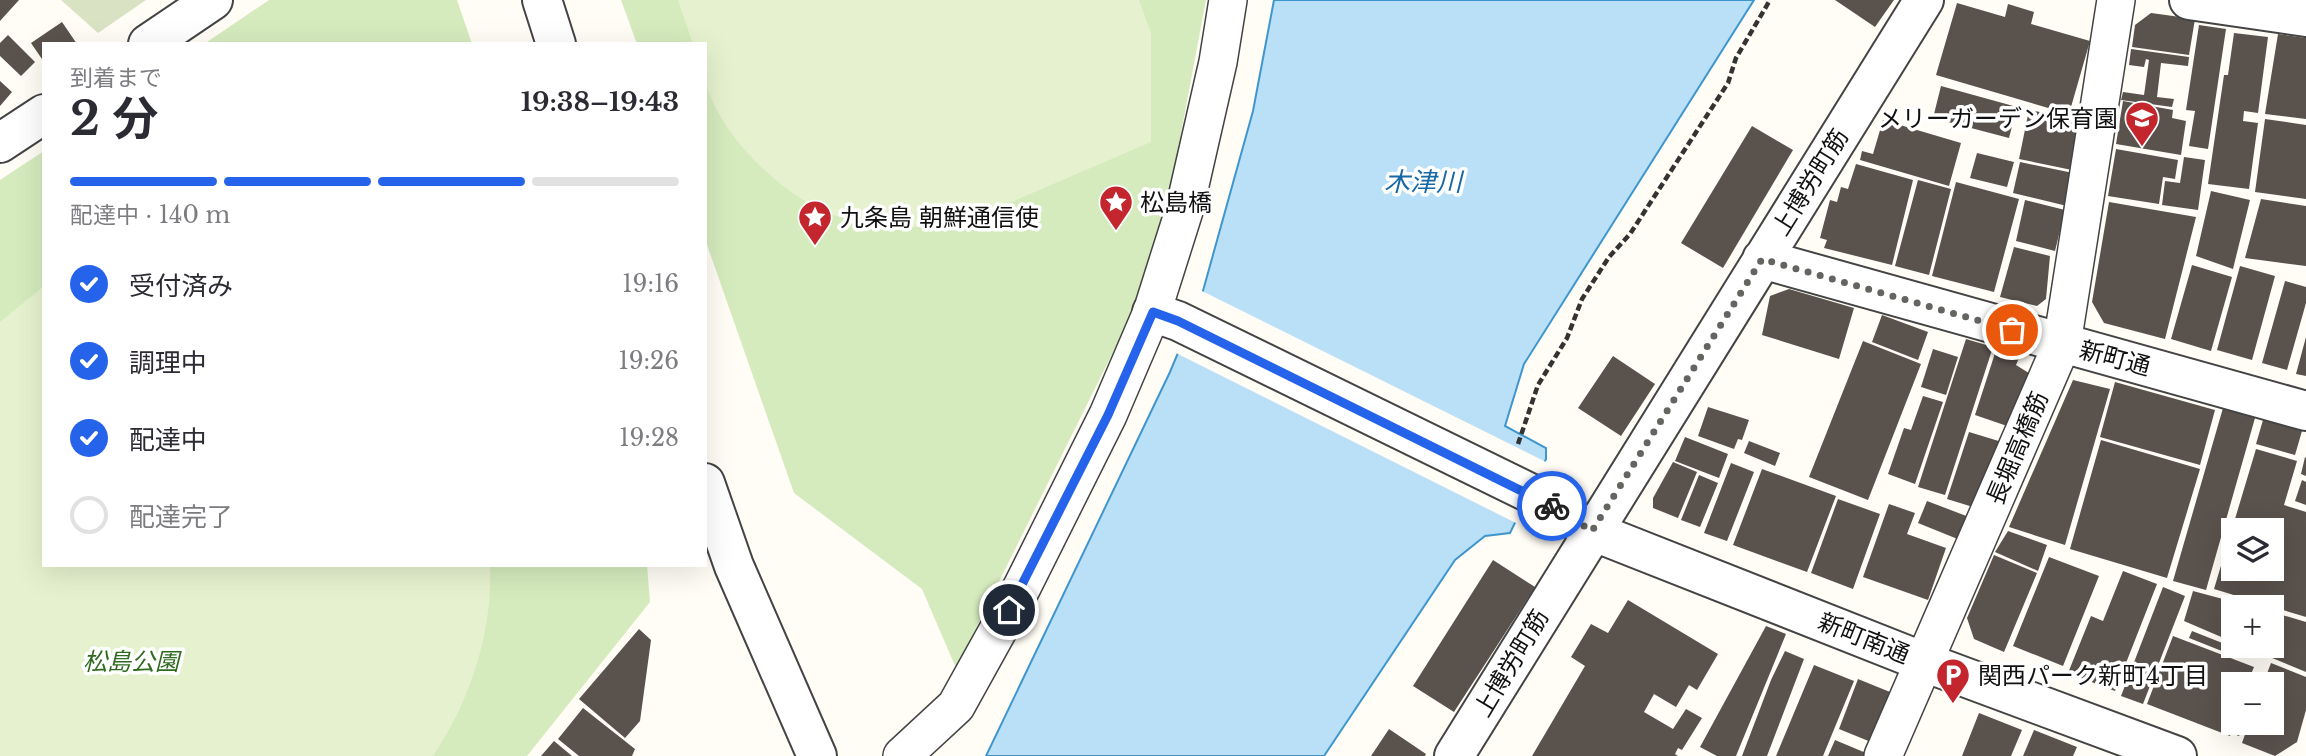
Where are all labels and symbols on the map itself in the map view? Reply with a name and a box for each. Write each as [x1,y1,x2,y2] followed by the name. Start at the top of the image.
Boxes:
[2123,99,2161,148] school or university icon: メリーガーデン保育園
[1878,104,2118,133] place label: メリーガーデン保育園
[1766,123,1854,241] street label: 上博労町筋
[1384,166,1465,198] water label: 木津川
[1097,183,1135,232] place icon: 松島橋
[1140,188,1212,217] place label: 松島橋
[796,198,834,247] place icon: 九条島 朝鮮通信使
[840,203,1039,232] place label: 九条島 朝鮮通信使
[1982,300,2042,360] pin
[2076,335,2154,381] street label: 新町通
[1980,387,2054,509] street label: 長堀高橋筋
[1517,471,1587,541] courier
[979,580,1039,640] pin
[1468,604,1554,722] street label: 上博労町筋
[1814,607,1914,669] street label: 新町南通
[83,647,182,676] park label: 松島公園
[1934,656,1972,705] parking icon: 関西パーク新町4丁目
[1978,661,2208,690] place label: 関西パーク新町4丁目

